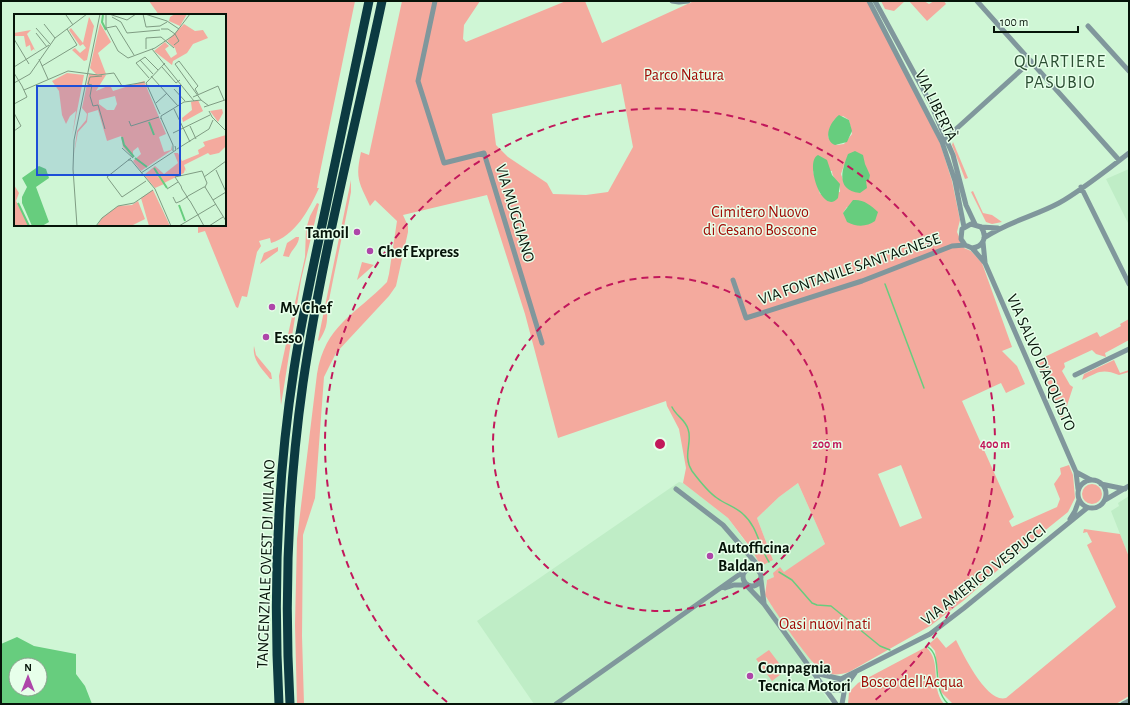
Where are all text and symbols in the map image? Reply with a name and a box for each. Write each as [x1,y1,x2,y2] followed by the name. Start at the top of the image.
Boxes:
[994,8,1078,34] scale bar
[14,14,226,226] inset map
[1000,16,1028,28] text: 100 m
[1014,53,1106,92] district label: QUARTIERE PASUBIO
[912,66,962,144] street label: VIA LIBERTÀ
[644,67,724,83] park label: Parco Natura
[493,162,538,264] street label: VIA MUGGIANO
[703,204,817,238] park label: Cimitero Nuovo di Cesano Boscone
[305,225,349,241] place label: Tamoil
[352,227,362,237] marker: Tamoil
[756,230,942,308] street label: VIA FONTANILE SANT'AGNESE
[378,244,459,260] place label: Chef Express
[365,246,375,256] marker: Chef Express
[1003,292,1078,434] street label: VIA SALVO D'ACQUISTO
[280,300,333,317] place label: My Chef
[267,302,277,312] marker: My Chef
[274,330,302,346] place label: Esso
[261,332,271,342] marker: Esso
[653,437,667,451] centre of rings
[812,438,842,450] text: 200 m
[980,438,1010,450] text: 400 m
[254,459,278,669] street label: TANGENZIALE OVEST DI MILANO
[918,521,1049,628] street label: VIA AMERIGO VESPUCCI
[718,540,790,574] place label: Autofficina Baldan
[705,551,715,561] marker: Autofficina Baldan
[779,616,871,632] park label: Oasi nuovi nati
[8,657,48,697] north arrow
[758,660,851,694] place label: Compagnia Tecnica Motori
[24,662,32,673] text: N
[745,671,755,681] marker: Compagnia Tecnica Motori
[861,674,963,690] park label: Bosco dell'Acqua

